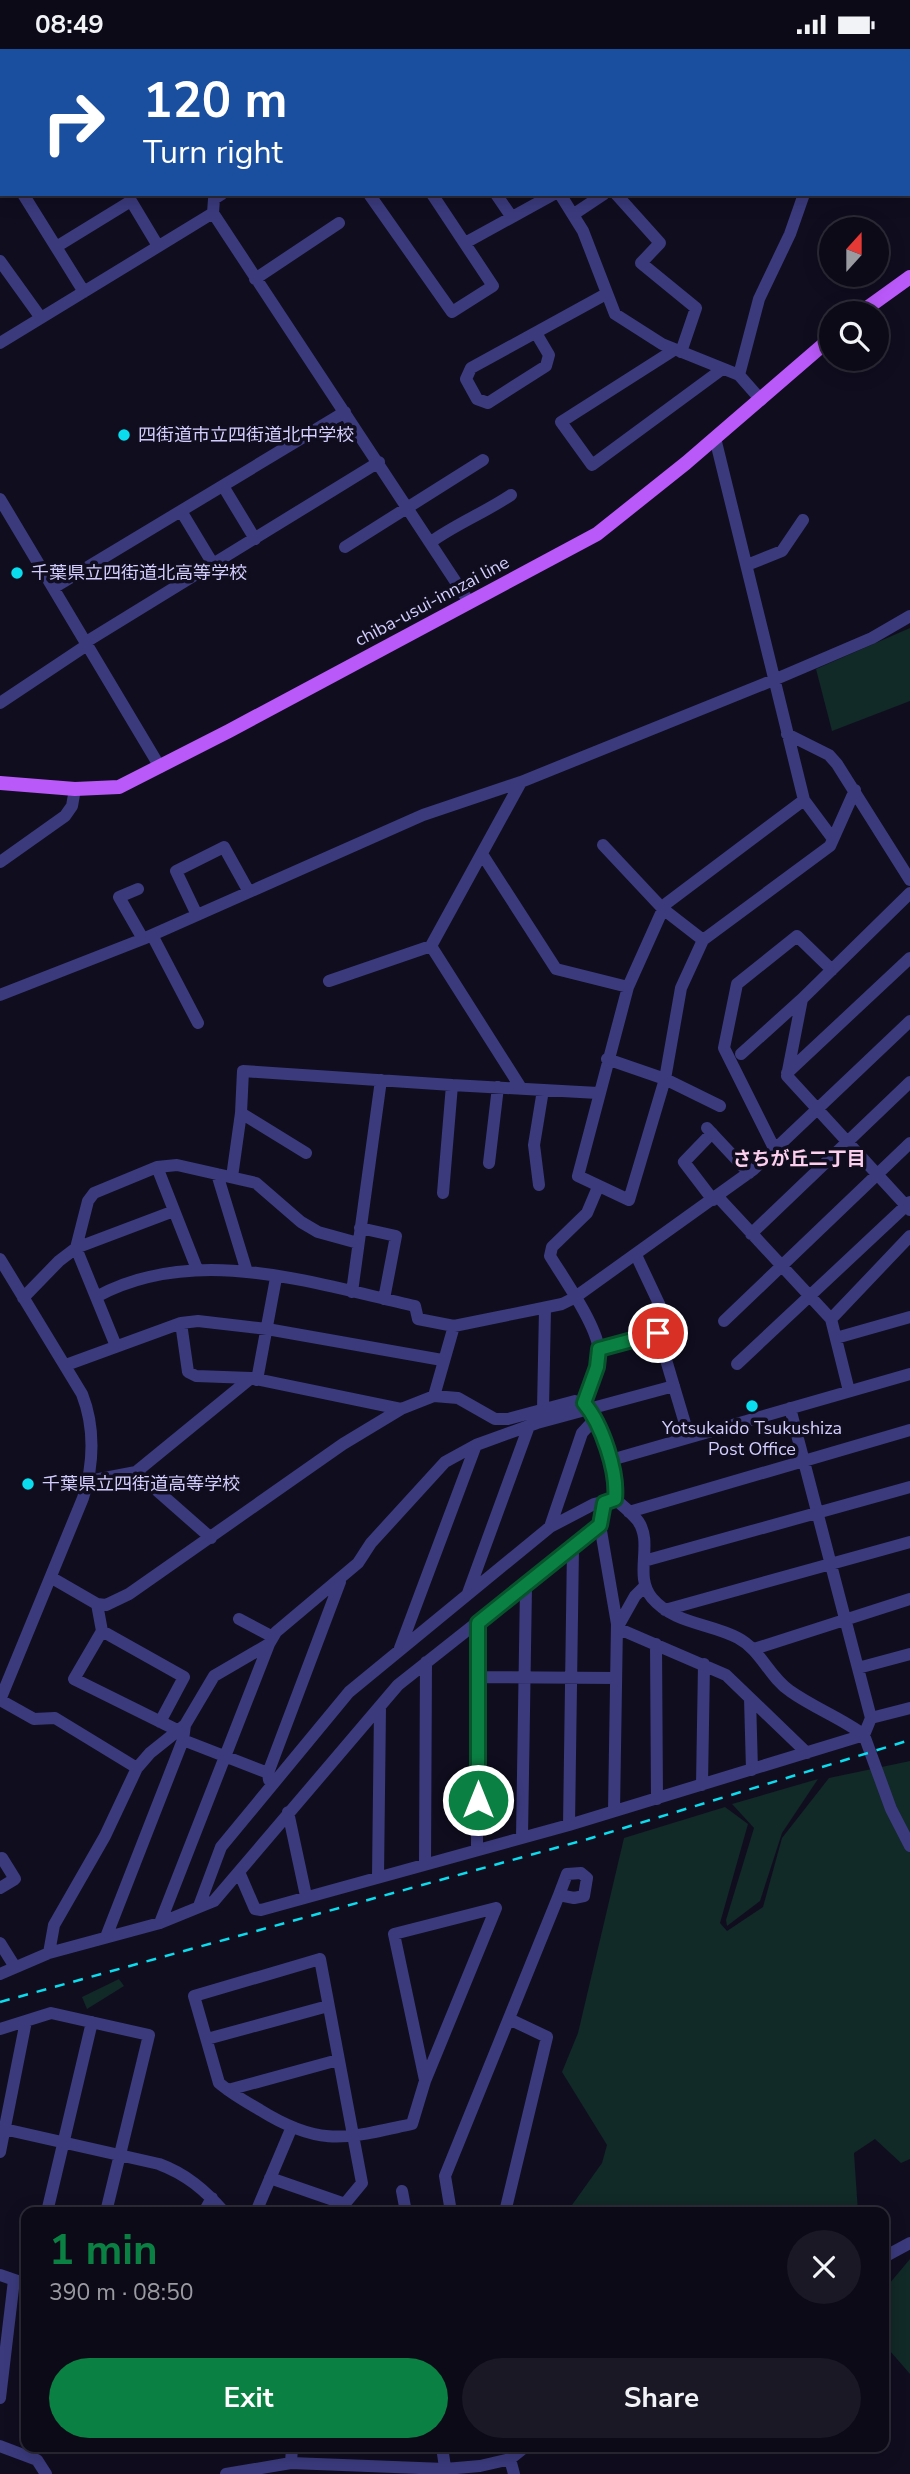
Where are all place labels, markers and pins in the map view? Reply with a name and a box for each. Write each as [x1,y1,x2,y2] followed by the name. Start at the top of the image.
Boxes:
[138,423,354,447] place label: 四街道市立四街道北中学校
[116,427,132,443] marker: 四街道市立四街道北中学校
[31,561,247,585] place label: 千葉県立四街道北高等学校
[9,565,25,581] marker: 千葉県立四街道北高等学校
[628,1303,688,1363] pin
[744,1398,760,1414] marker: Yotsukaido Tsukushiza Post Office
[661,1416,842,1461] place label: Yotsukaido Tsukushiza Post Office
[42,1472,240,1496] place label: 千葉県立四街道高等学校
[20,1476,36,1492] marker: 千葉県立四街道高等学校

